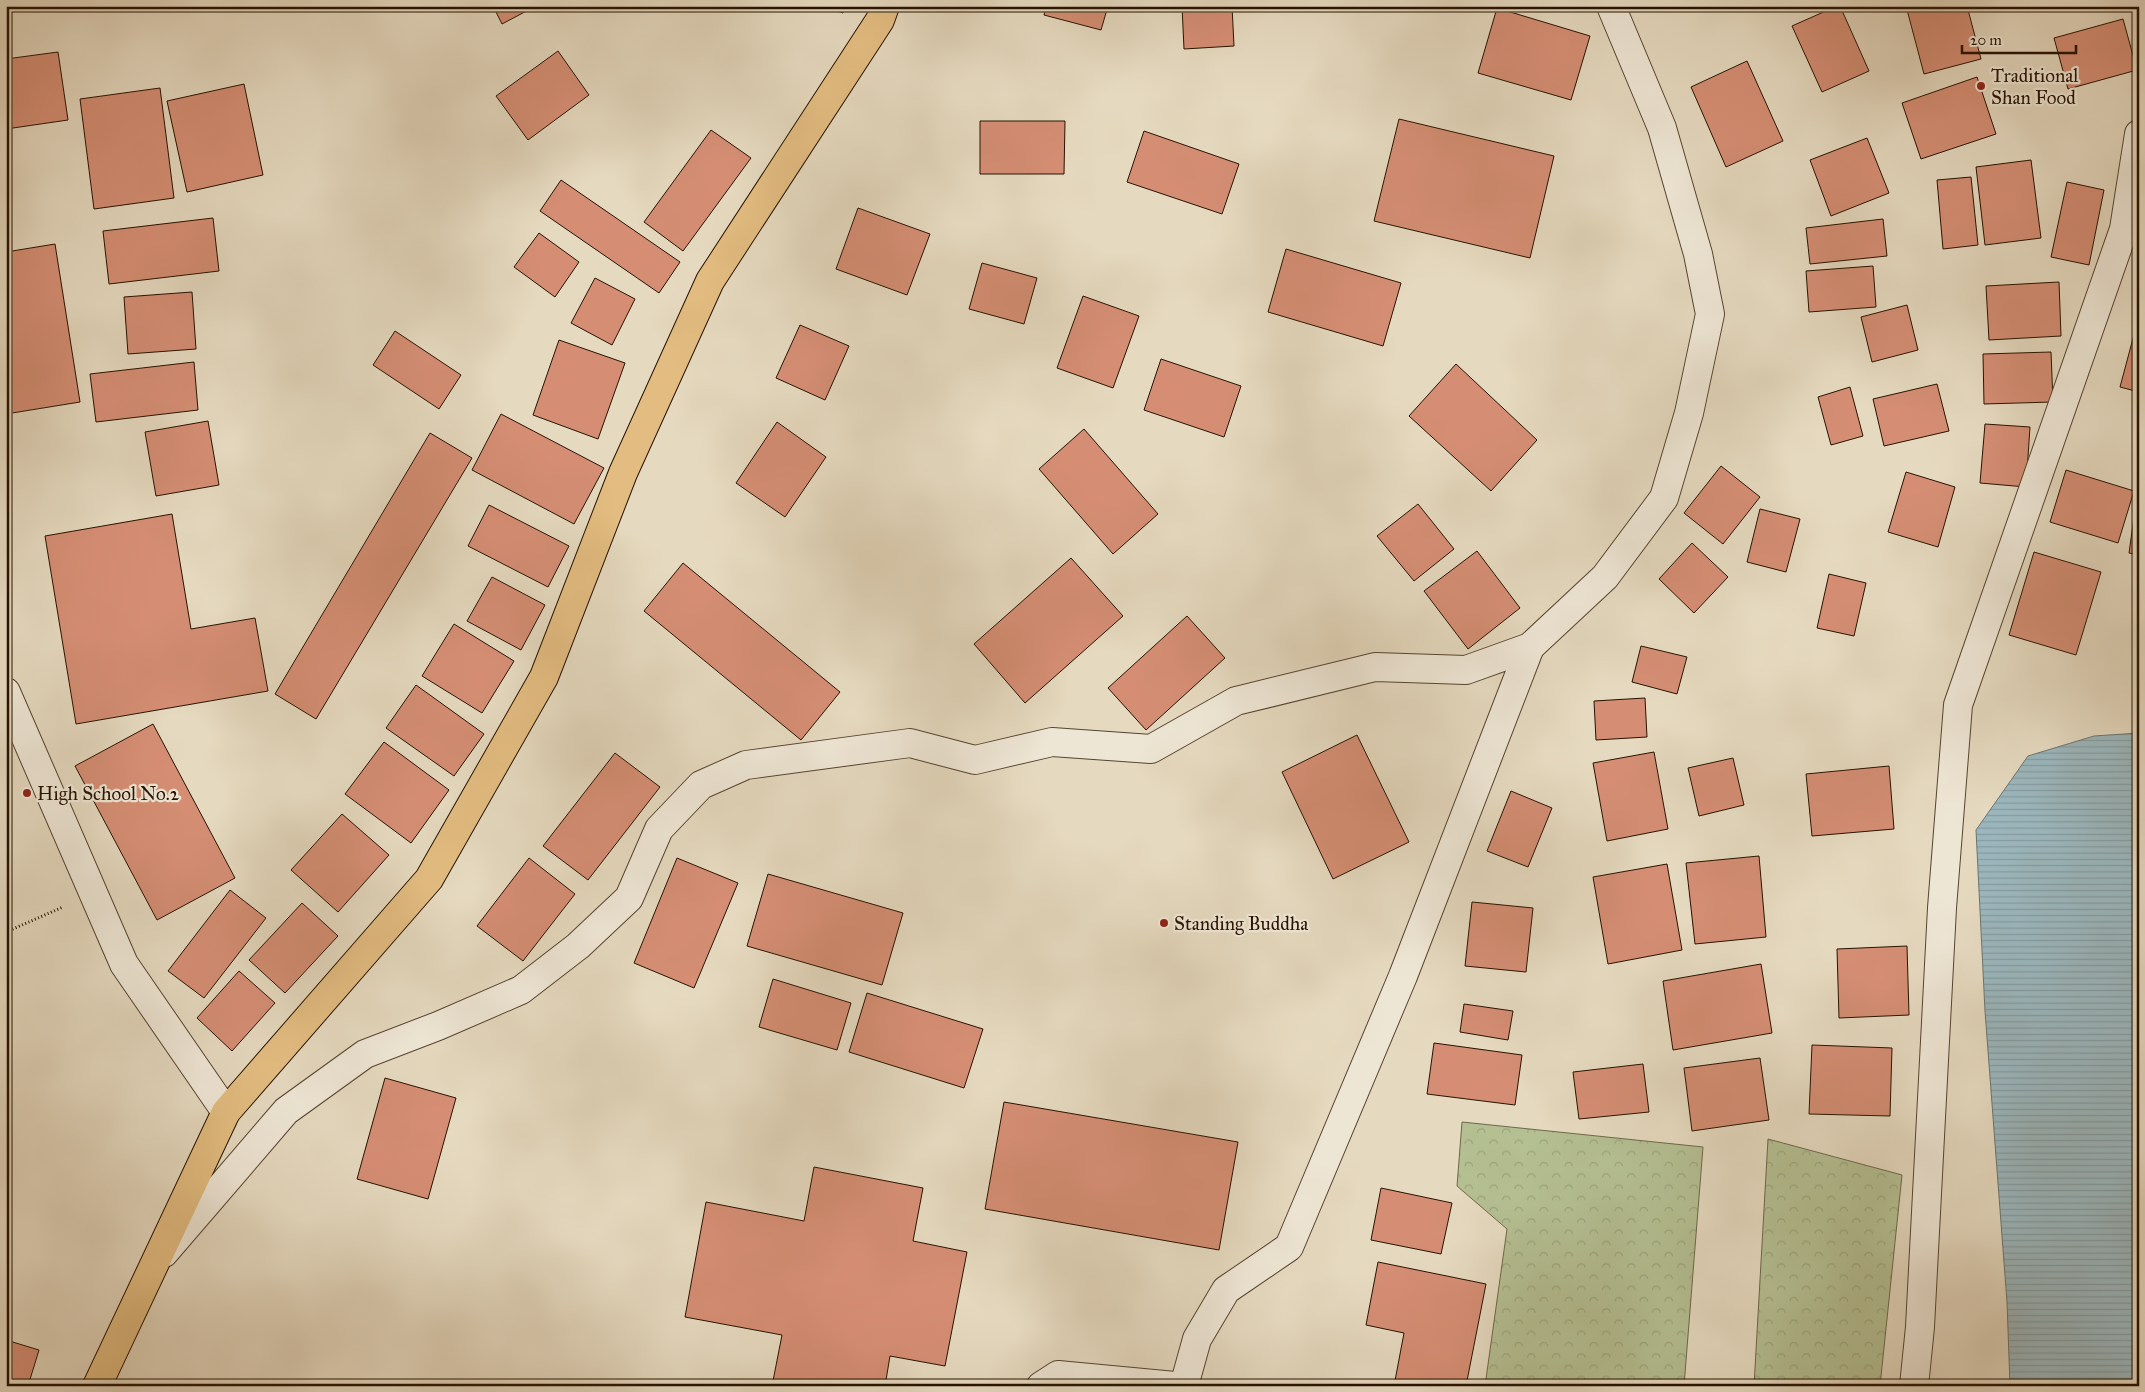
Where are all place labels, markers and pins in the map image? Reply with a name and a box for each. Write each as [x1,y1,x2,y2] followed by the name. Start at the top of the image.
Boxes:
[1991,64,2079,109] place label: Traditional Shan Food
[1975,80,1987,92] marker: Traditional Shan Food
[37,782,180,806] place label: High School No.2
[21,787,33,799] marker: High School No.2
[1174,912,1309,936] place label: Standing Buddha
[1158,917,1170,929] marker: Standing Buddha

